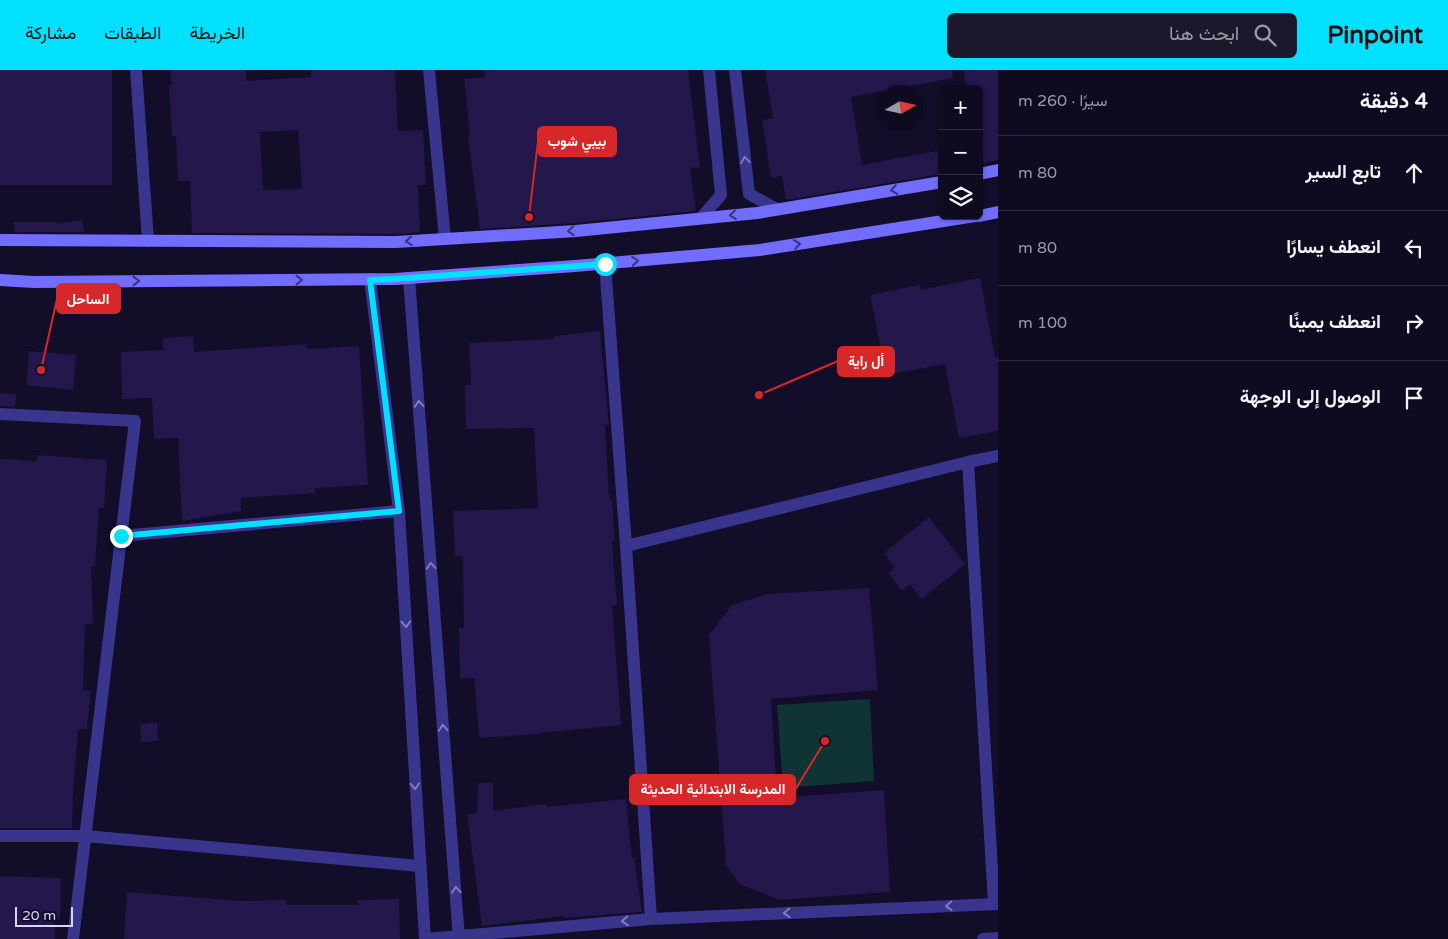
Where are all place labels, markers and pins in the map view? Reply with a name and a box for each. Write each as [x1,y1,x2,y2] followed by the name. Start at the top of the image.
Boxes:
[538,127,616,156] callout: بيبي شوب
[57,284,120,313] callout: الساحل
[838,347,894,376] callout: أل راية
[630,775,795,804] callout: المدرسة الابتدائية الحديثة

